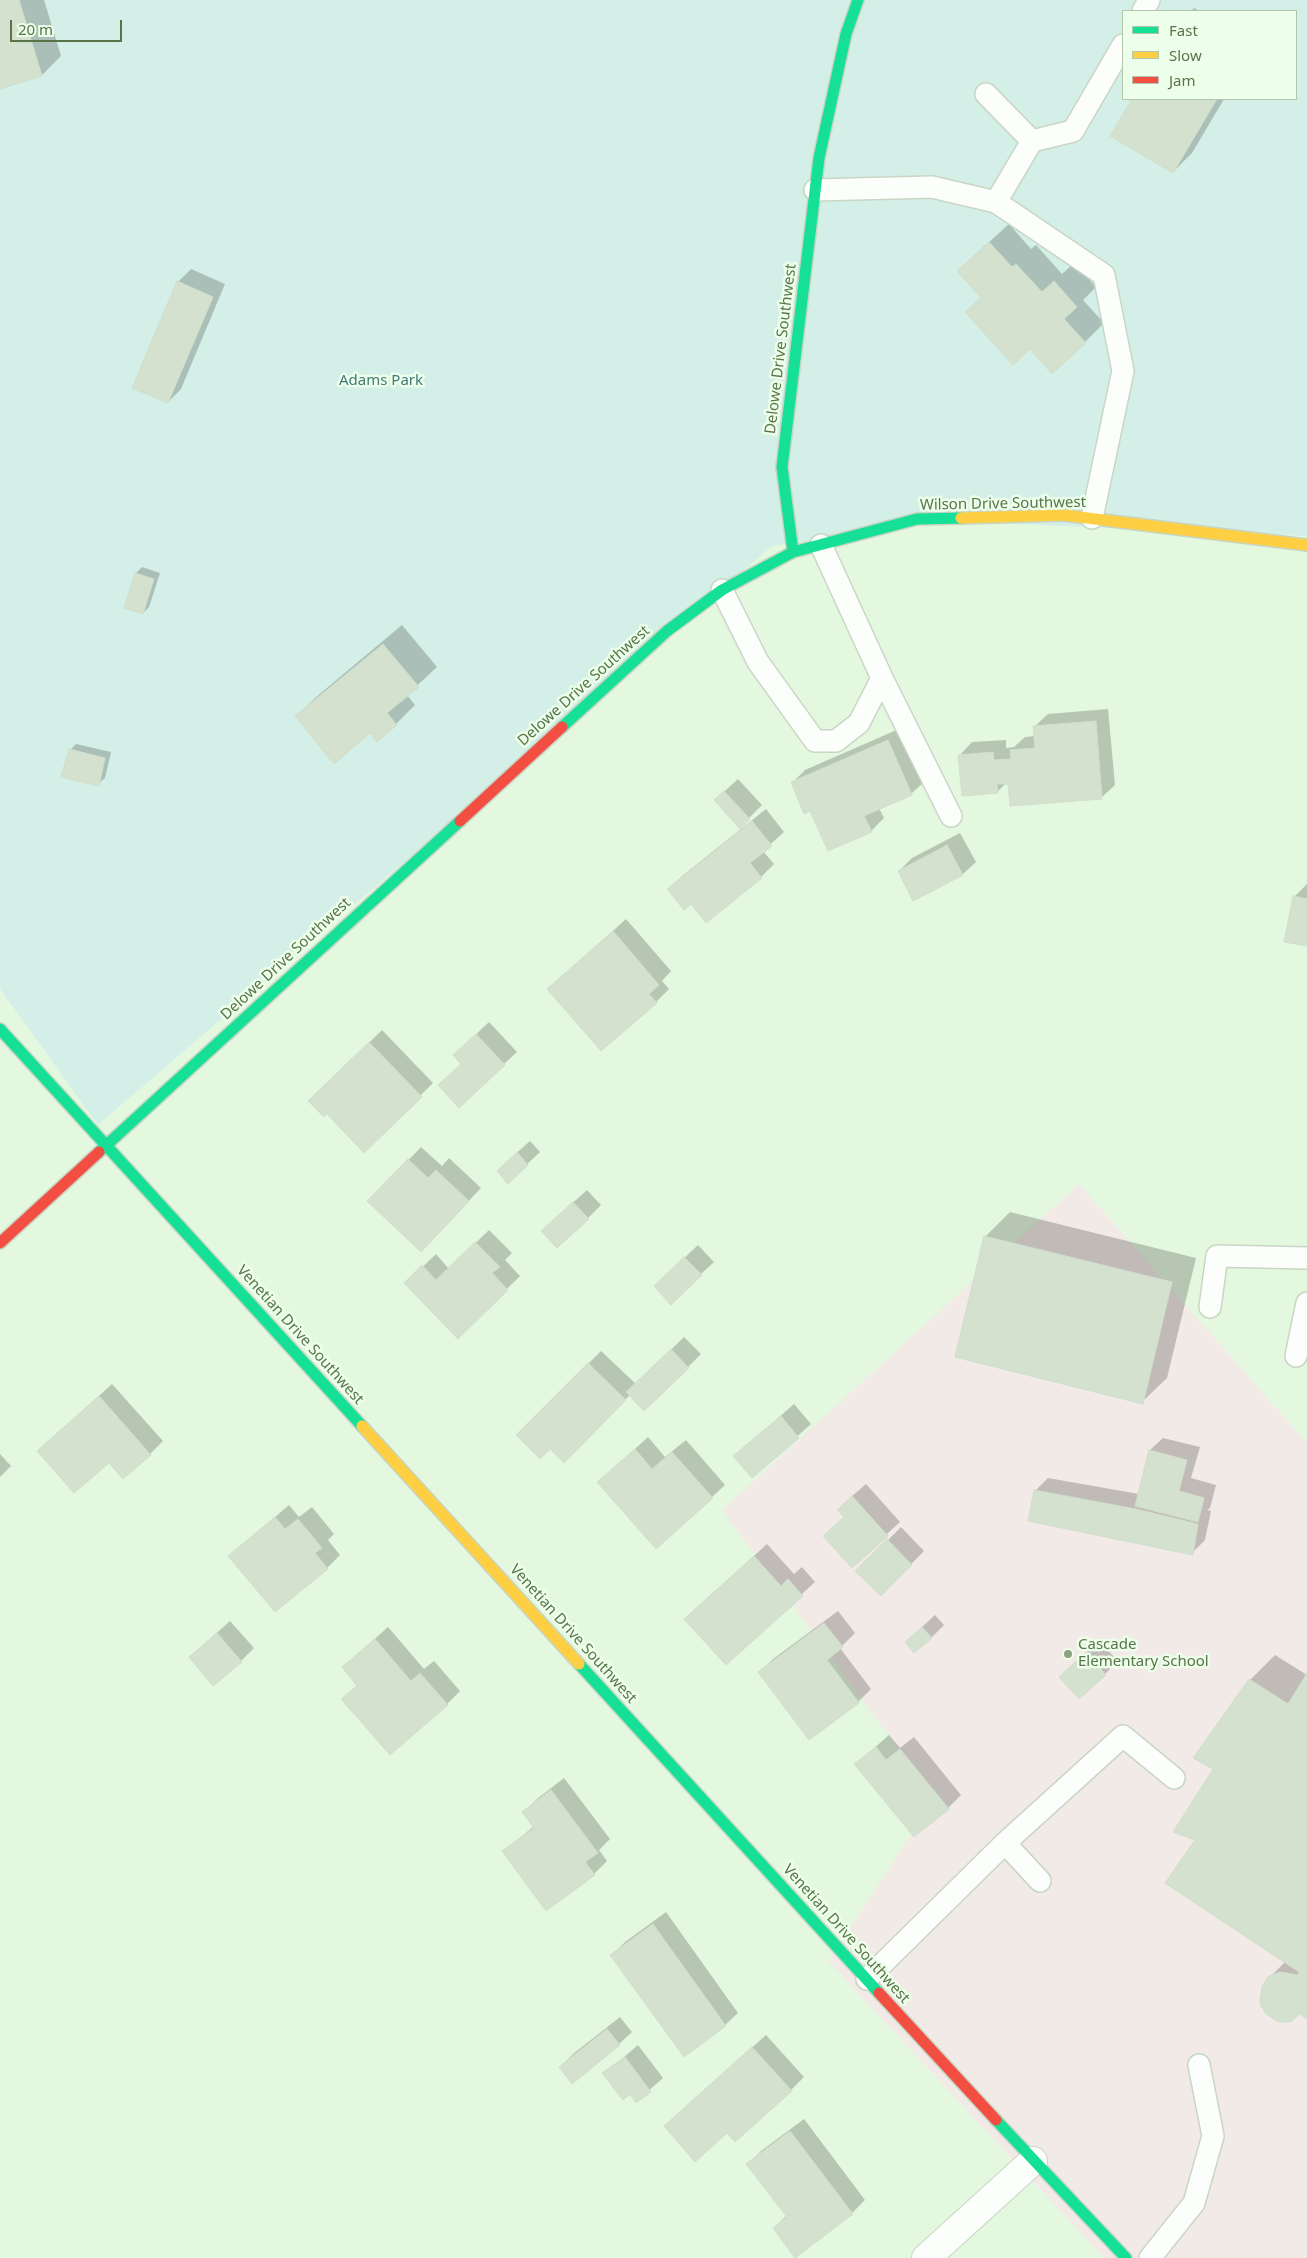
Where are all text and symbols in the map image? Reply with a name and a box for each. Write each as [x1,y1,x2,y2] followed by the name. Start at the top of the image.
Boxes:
[12,10,125,42] scale bar
[1122,10,1297,100] legend
[18,19,53,39] text: 20 m
[1169,20,1198,40] text: Fast
[1169,45,1202,65] text: Slow
[1169,70,1196,90] text: Jam
[762,263,800,435] street label: Delowe Drive Southwest
[339,372,423,390] park label: Adams Park
[920,494,1086,514] street label: Wilson Drive Southwest
[514,622,654,750] street label: Delowe Drive Southwest
[217,894,355,1024] street label: Delowe Drive Southwest
[233,1262,367,1408] street label: Venetian Drive Southwest
[506,1561,640,1707] street label: Venetian Drive Southwest
[1078,1636,1209,1671] place label: Cascade Elementary School
[1062,1648,1074,1660] marker: Cascade Elementary School
[779,1861,913,2007] street label: Venetian Drive Southwest

